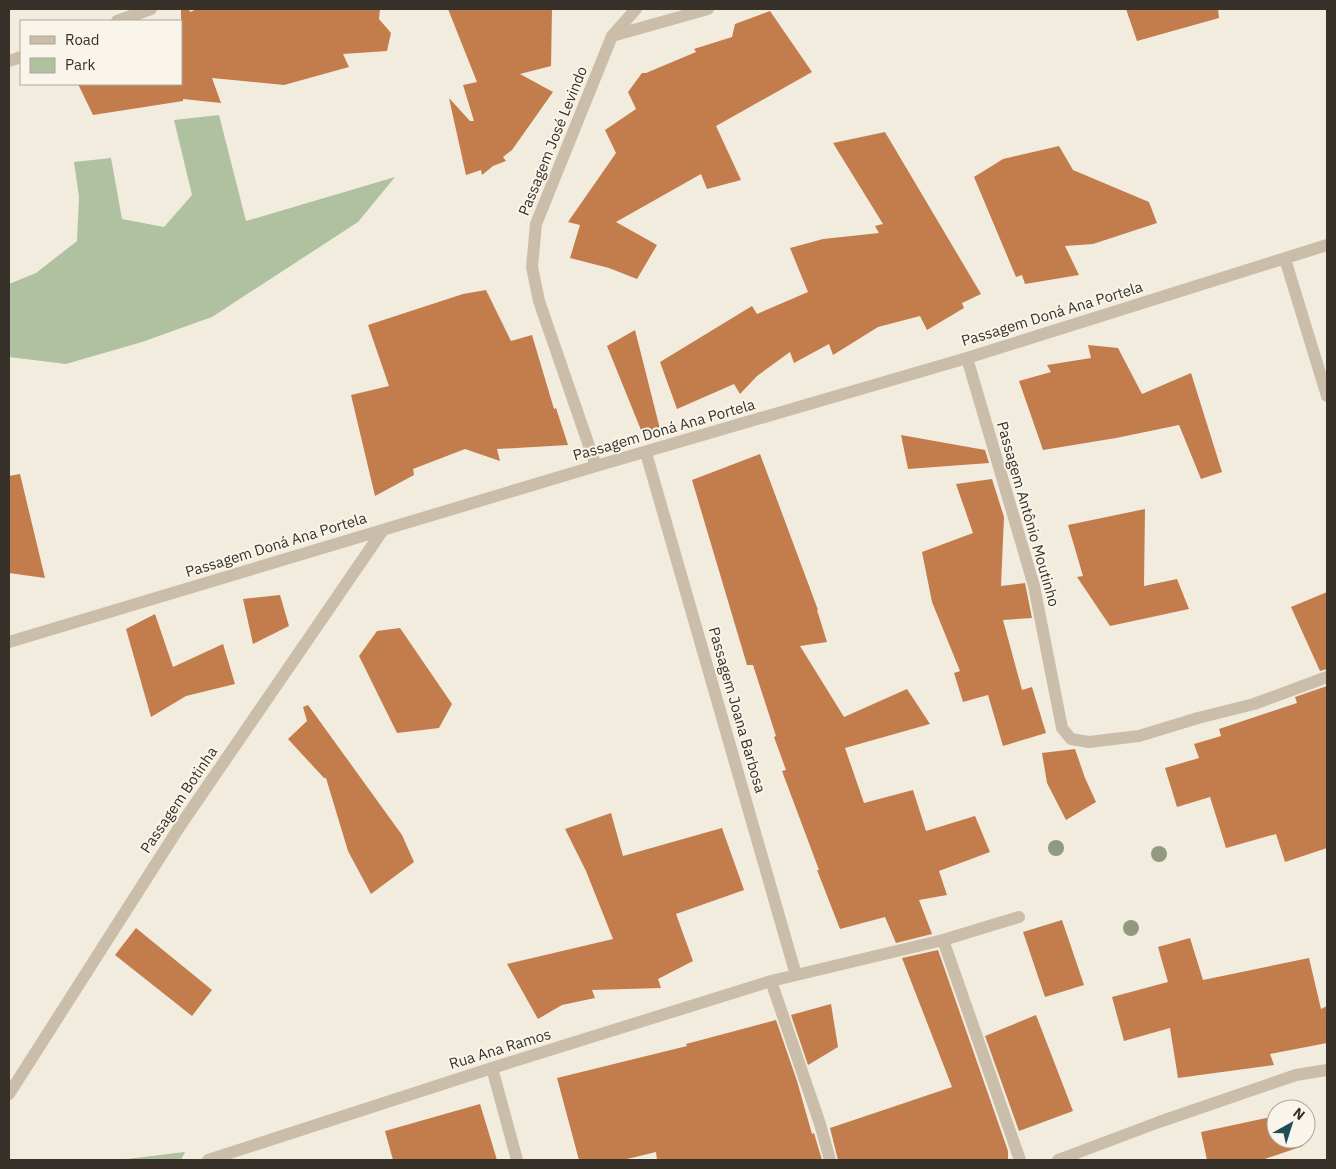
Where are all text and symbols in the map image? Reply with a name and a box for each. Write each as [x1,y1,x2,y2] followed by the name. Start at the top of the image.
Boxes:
[20,20,182,85] legend
[65,30,100,49] text: Road
[65,55,95,74] text: Park
[514,63,591,218] street label: Passagem José Levindo
[959,277,1145,350] street label: Passagem Doná Ana Portela
[571,394,757,465] street label: Passagem Doná Ana Portela
[993,419,1064,609] street label: Passagem Antônio Moutinho
[183,508,369,581] street label: Passagem Doná Ana Portela
[705,625,770,795] street label: Passagem Joana Barbosa
[136,743,221,857] street label: Passagem Botinha
[447,1024,553,1073] street label: Rua Ana Ramos
[1266,1099,1316,1149] north arrow
[1290,1104,1309,1124] text: N

